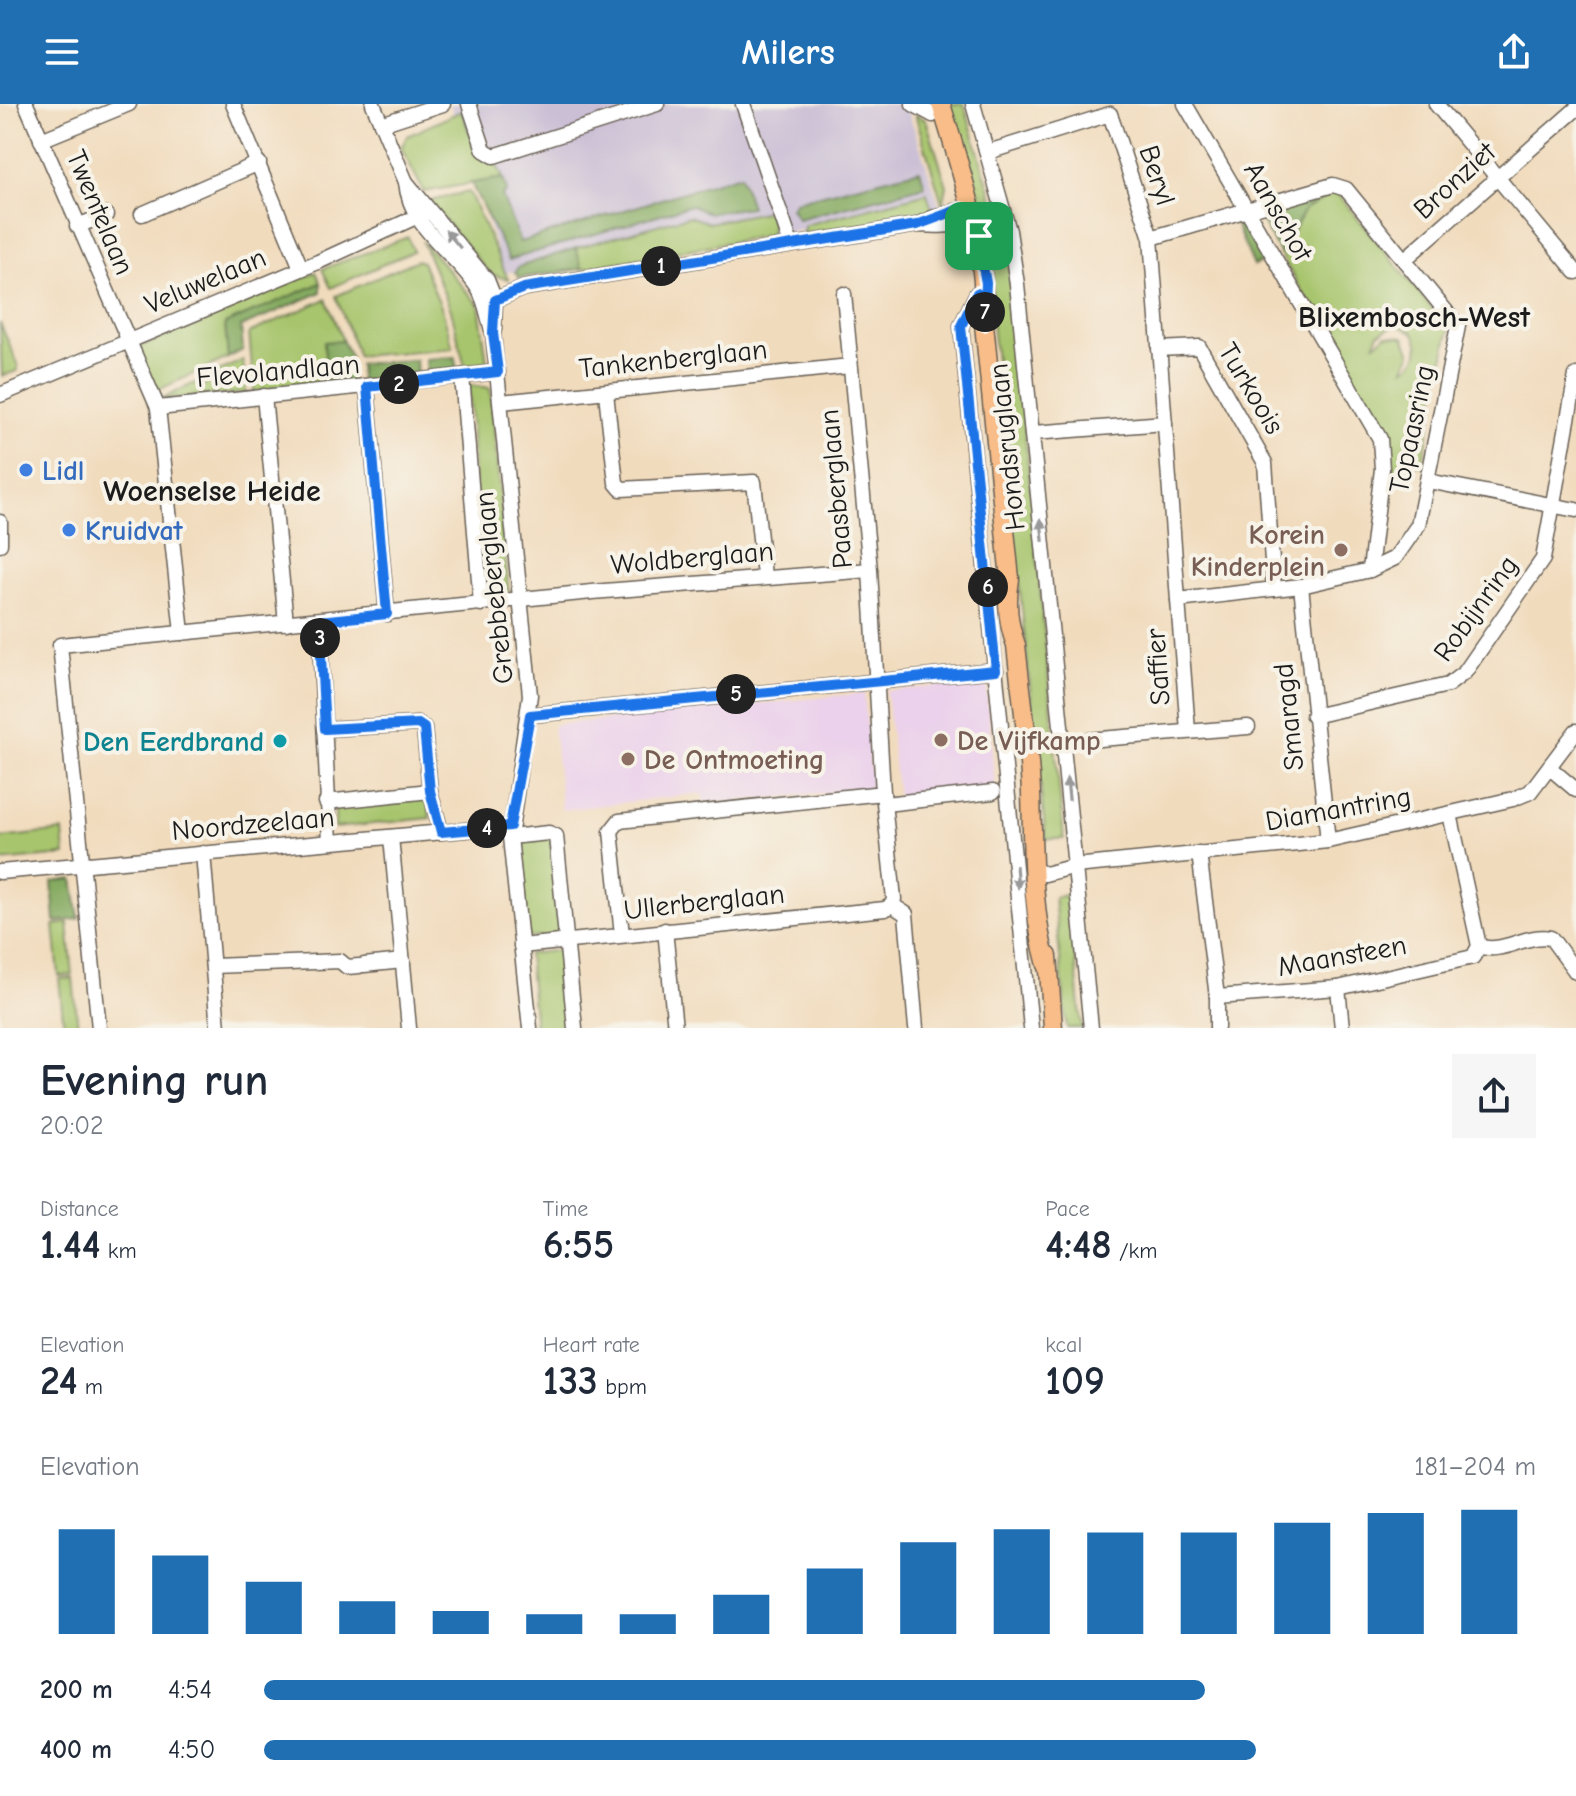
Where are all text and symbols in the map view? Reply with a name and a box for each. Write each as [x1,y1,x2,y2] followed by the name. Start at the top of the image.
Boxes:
[40,30,84,74] icon: menu
[1492,30,1536,74] icon: share
[741,32,835,73] text: Milers
[1407,135,1503,226] street label: Bronziet
[1132,141,1182,209] street label: Beryl
[60,145,141,279] street label: Twentelaan
[1237,156,1320,267] street label: Aanschot
[945,202,1013,270] pin
[957,214,1001,258] icon: arrive
[445,230,462,250] one-way arrow
[140,241,271,321] street label: Veluwelaan
[641,246,681,286] pin: 1
[657,253,665,279] text: 1
[965,292,1005,332] pin: 7
[980,299,990,325] text: 7
[1298,300,1531,335] district label: Blixembosch-West
[577,333,769,385] street label: Tankenberglaan
[1212,337,1291,440] street label: Turkoois
[195,348,361,394] street label: Flevolandlaan
[982,362,1032,532] street label: Hondsruglaan
[1383,362,1441,496] street label: Topaasring
[379,364,419,404] pin: 2
[394,371,404,397] text: 2
[813,408,859,570] street label: Paasberglaan
[42,455,84,487] place label: Lidl
[17,461,35,479] marker: Lidl
[103,474,321,509] district label: Woenselse Heide
[468,490,520,686] street label: Grebbeberglaan
[85,515,184,547] place label: Kruidvat
[1036,517,1049,542] one-way arrow
[1191,519,1325,583] place label: Korein Kinderplein
[60,521,78,539] marker: Kruidvat
[609,535,775,581] street label: Woldberglaan
[1332,541,1350,559] marker: Korein Kinderplein
[1427,550,1525,668] street label: Robijnring
[968,567,1008,607] pin: 6
[982,574,994,600] text: 6
[300,618,340,658] pin: 3
[315,625,325,651] text: 3
[1139,627,1177,706] street label: Saffier
[1267,662,1311,772] street label: Smaragd
[716,674,756,714] pin: 5
[730,681,742,707] text: 5
[957,725,1101,757] place label: De Vijfkamp
[83,726,264,758] place label: Den Eerdbrand
[932,731,950,749] marker: De Vijfkamp
[271,732,289,750] marker: Den Eerdbrand
[644,744,824,776] place label: De Ontmoeting
[619,750,637,768] marker: De Ontmoeting
[1061,776,1074,801] one-way arrow
[1263,780,1413,838] street label: Diamantring
[170,801,336,847] street label: Noordzeelaan
[467,808,507,848] pin: 4
[482,815,492,841] text: 4
[1010,865,1023,890] one-way arrow
[622,878,786,926] street label: Ullerberglaan
[1275,929,1409,983] street label: Maansteen
[1452,1054,1536,1138] button: share
[40,1055,268,1106] text: Evening run
[40,1111,104,1141] text: 20:02
[40,1196,119,1222] text: Distance
[543,1196,588,1222] text: Time
[1045,1196,1090,1222] text: Pace
[40,1222,100,1268] text: 1.44
[543,1222,614,1268] text: 6:55
[1045,1222,1112,1268] text: 4:48
[100,1238,137,1264] text: km
[1112,1238,1157,1264] text: /km
[40,1332,124,1358] text: Elevation
[543,1332,640,1358] text: Heart rate
[1045,1332,1082,1358] text: kcal
[40,1358,77,1404] text: 24
[543,1358,598,1404] text: 133
[1045,1358,1105,1404] text: 109
[77,1374,103,1400] text: m
[598,1374,647,1400] text: bpm
[40,1452,140,1482] text: Elevation
[1414,1452,1536,1482] text: 181–204 m
[40,1675,113,1705] text: 200 m
[168,1675,212,1705] text: 4:54
[40,1735,112,1765] text: 400 m
[168,1735,215,1765] text: 4:50

